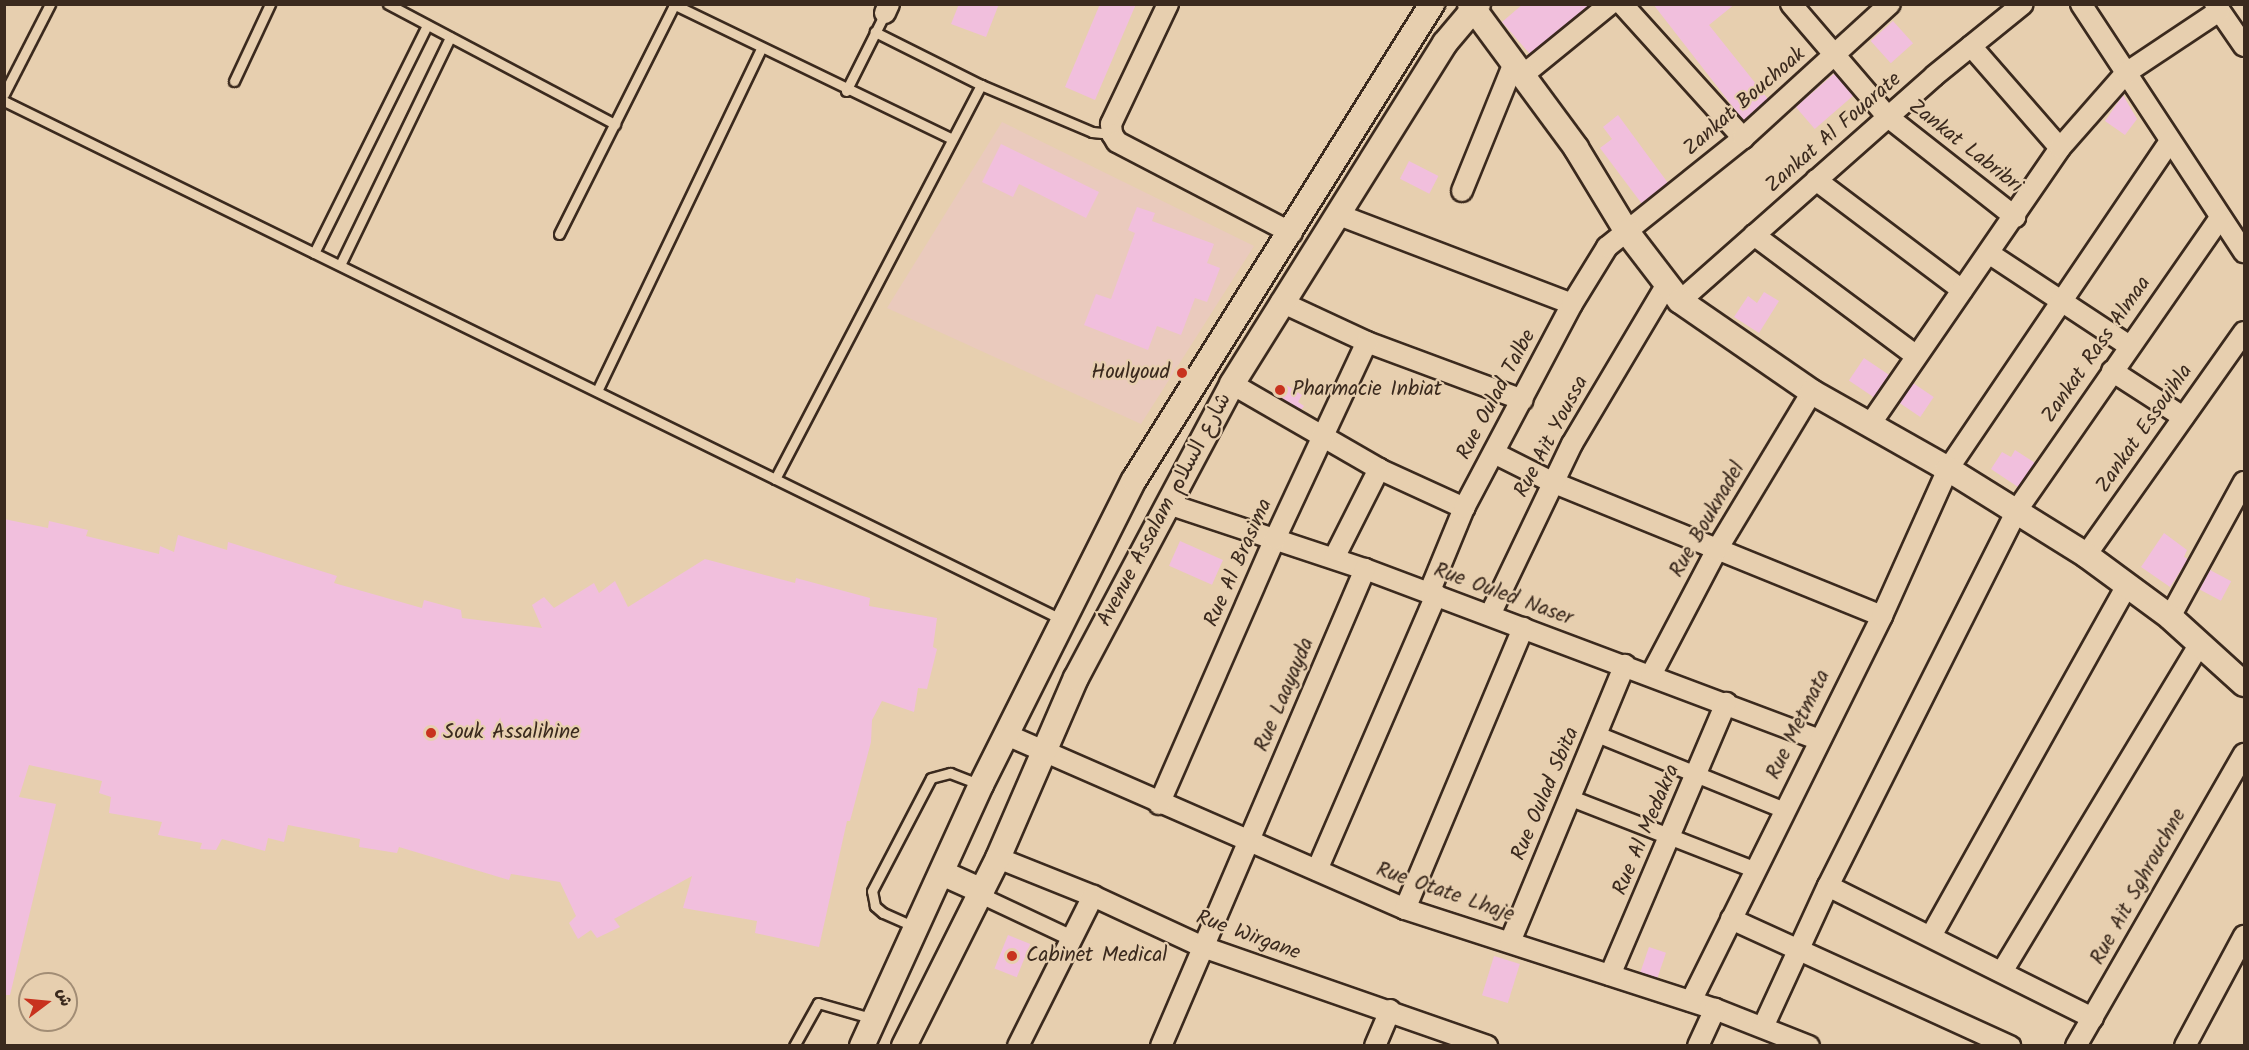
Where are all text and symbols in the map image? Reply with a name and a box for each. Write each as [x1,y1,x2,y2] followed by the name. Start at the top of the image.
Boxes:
[1679,42,1811,162] street label: Zankat Bouchoak
[1761,67,1907,199] street label: Zankat Al Fouarate
[1903,95,2027,199] street label: Zankat Labribri
[2037,272,2157,428] street label: Zankat Rass Almaa
[1452,326,1542,464] street label: Rue Oulad Talbe
[1091,360,1170,386] place label: Houlyoud
[2091,360,2199,498] street label: Zankat Essouihla
[1175,366,1189,380] marker: Houlyoud
[1509,372,1595,502] street label: Rue Ait Youssa
[1292,377,1442,403] place label: Pharmacie Inbiat
[1273,383,1287,397] marker: Pharmacie Inbiat
[1093,389,1237,631] street label: Avenue Assalam شارع السلام
[1665,458,1751,582] street label: Rue Bouknadel
[1200,495,1278,631] street label: Rue Al Brasima
[1430,558,1576,632] street label: Rue Ouled Naser
[1250,634,1320,756] street label: Rue Laayayda
[1762,666,1836,784] street label: Rue Metmata
[443,720,580,746] place label: Souk Assalihine
[1507,724,1585,864] street label: Rue Oulad Sbita
[424,726,438,740] marker: Souk Assalihine
[1608,761,1686,899] street label: Rue Al Medakra
[2086,804,2192,970] street label: Rue Ait Sghrouchne
[1373,858,1517,928] street label: Rue Otate Lhaje
[1192,906,1304,966] street label: Rue Wirgane
[1026,943,1167,969] place label: Cabinet Medical
[1003,947,1021,965] marker: Cabinet Medical
[18,972,78,1032] north arrow
[49,986,78,1009] text: ش

